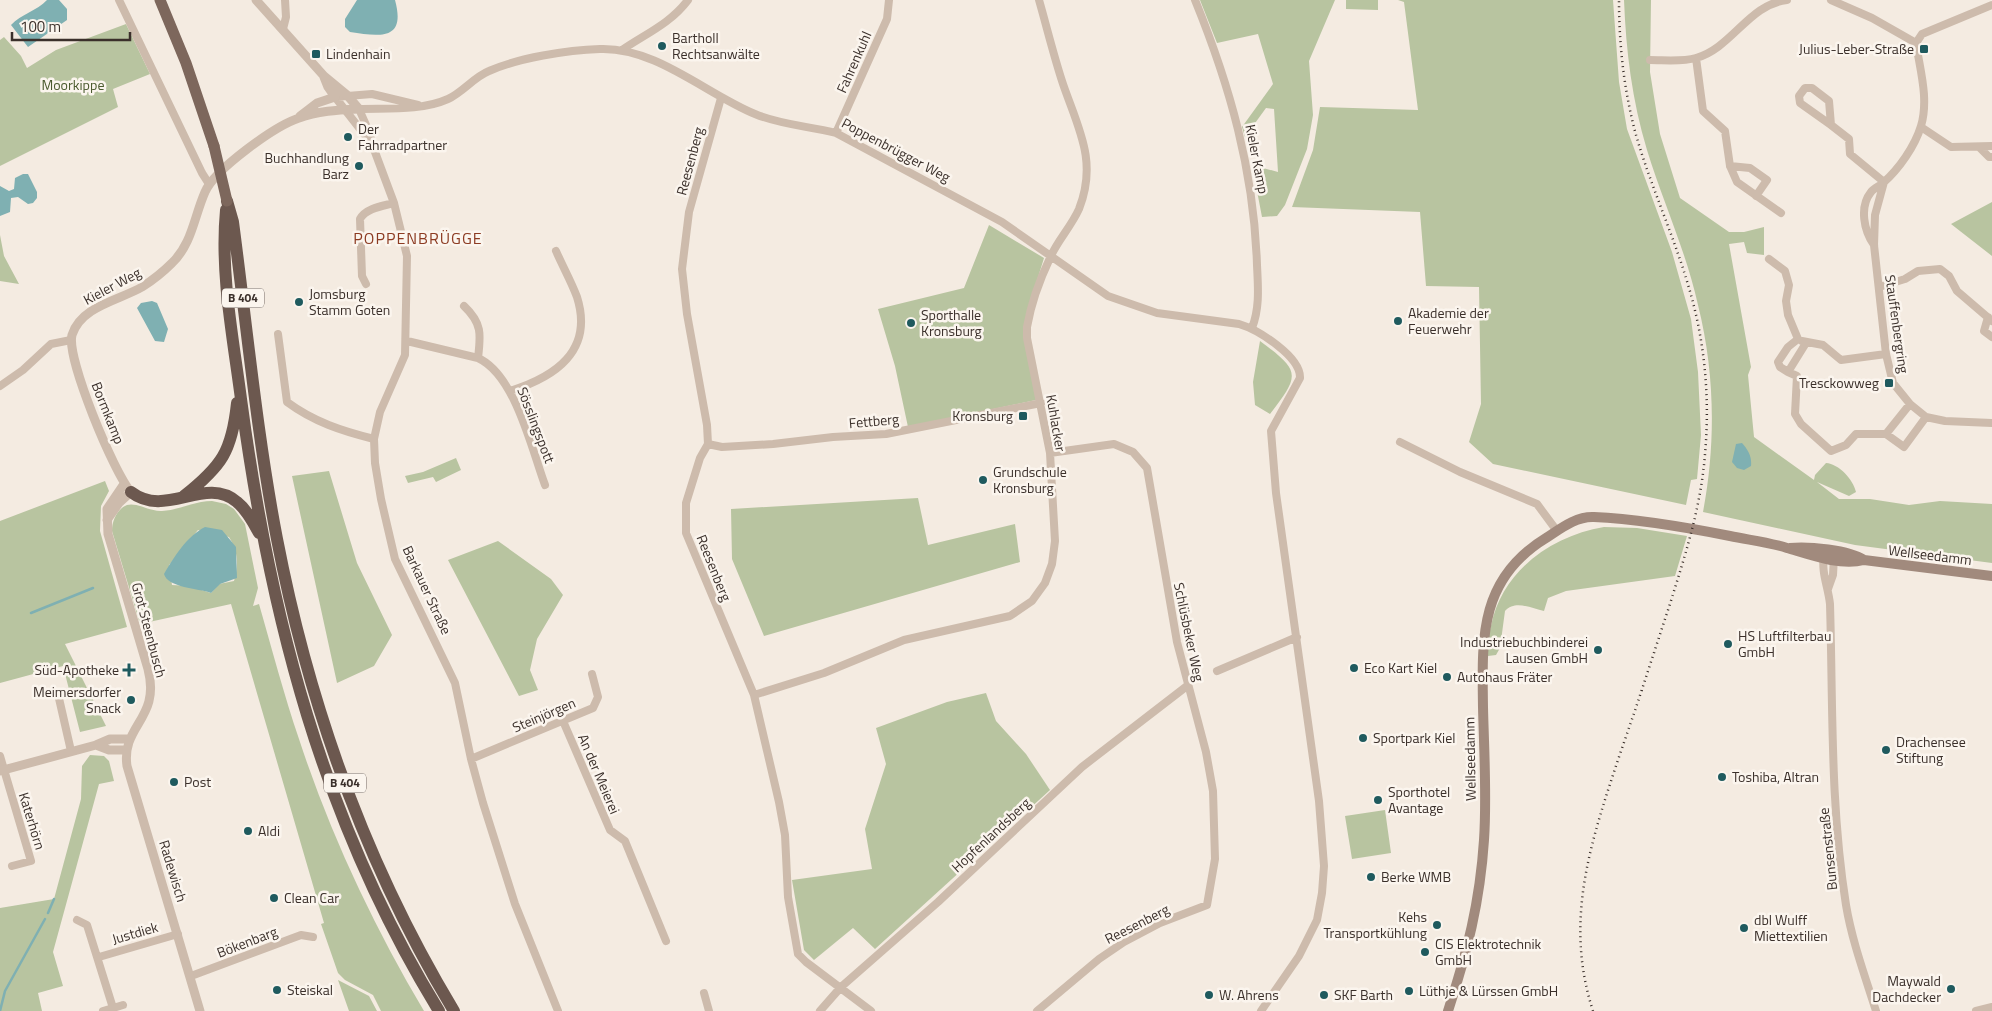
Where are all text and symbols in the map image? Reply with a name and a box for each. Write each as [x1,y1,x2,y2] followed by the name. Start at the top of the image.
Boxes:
[12,10,130,42] scale bar
[20,15,61,38] text: 100 m
[672,27,760,64] place label: Bartholl Rechtsanwälte
[831,28,876,96] street label: Fahrenkuhl
[1799,38,1914,59] place label: Julius-Leber-Straße
[656,40,668,52] marker: Bartholl Rechtsanwälte
[326,43,390,64] place label: Lindenhain
[1918,43,1930,55] marker: Julius-Leber-Straße
[310,48,322,60] marker: Lindenhain
[42,74,104,95] park label: Moorkippe
[838,112,954,187] street label: Poppenbrügger Weg
[358,118,447,155] place label: Der Fahrradpartner
[1240,122,1275,195] street label: Kieler Kamp
[670,124,709,197] street label: Reesenberg
[342,131,354,143] marker: Der Fahrradpartner
[264,147,349,184] place label: Buchhandlung Barz
[353,160,365,172] marker: Buchhandlung Barz
[353,226,483,250] district label: POPPENBRÜGGE
[79,262,144,310] street label: Kieler Weg
[1880,273,1915,375] street label: Stauffenbergring
[309,283,390,320] place label: Jomsburg Stamm Goten
[222,288,264,308] road number: B 404
[293,296,305,308] marker: Jomsburg Stamm Goten
[1408,302,1489,339] place label: Akademie der Feuerwehr
[921,304,982,341] place label: Sporthalle Kronsburg
[1392,315,1404,327] marker: Akademie der Feuerwehr
[905,317,917,329] marker: Sporthalle Kronsburg
[1799,372,1879,393] place label: Tresckowweg
[1883,377,1895,389] marker: Tresckowweg
[86,379,130,447] street label: Bormkamp
[512,384,561,466] street label: Sösslingspott
[1041,393,1072,453] street label: Kuhlacker
[952,405,1013,426] place label: Kronsburg
[848,408,900,433] street label: Fettberg
[1017,410,1029,422] marker: Kronsburg
[993,461,1067,498] place label: Grundschule Kronsburg
[977,474,989,486] marker: Grundschule Kronsburg
[692,531,737,604] street label: Reesenberg
[1887,539,1973,570] street label: Wellseedamm
[398,542,457,638] street label: Barkauer Straße
[127,580,172,680] street label: Grot Steenbusch
[1169,580,1210,683] street label: Schlüsbeker Weg
[1738,625,1831,662] place label: HS Luftfilterbau GmbH
[1460,631,1588,668] place label: Industriebuchbinderei Lausen GmbH
[1722,638,1734,650] marker: HS Luftfilterbau GmbH
[1592,644,1604,656] marker: Industriebuchbinderei Lausen GmbH
[1364,657,1437,678] place label: Eco Kart Kiel
[34,659,119,680] place label: Süd-Apotheke
[1348,662,1360,674] marker: Eco Kart Kiel
[123,664,135,676] marker: Süd-Apotheke
[1457,666,1553,687] place label: Autohaus Fräter
[1441,671,1453,683] marker: Autohaus Fräter
[33,681,121,718] place label: Meimersdorfer Snack
[509,692,579,737] street label: Steinjörgen
[125,694,137,706] marker: Meimersdorfer Snack
[1458,717,1481,801] street label: Wellseedamm
[1373,727,1455,748] place label: Sportpark Kiel
[573,731,626,817] street label: An der Meierei
[1896,731,1966,768] place label: Drachensee Stiftung
[1357,732,1369,744] marker: Sportpark Kiel
[1880,744,1892,756] marker: Drachensee Stiftung
[1732,766,1819,787] place label: Toshiba, Altran
[184,771,211,792] place label: Post
[1716,771,1728,783] marker: Toshiba, Altran
[324,774,366,792] road number: B 404
[168,776,180,788] marker: Post
[1388,781,1450,818] place label: Sporthotel Avantage
[14,790,51,852] street label: Katerhörn
[946,792,1035,877] street label: Hopfenlandsberg
[1372,794,1384,806] marker: Sporthotel Avantage
[1813,807,1842,891] street label: Bunsenstraße
[258,820,280,841] place label: Aldi
[242,825,254,837] marker: Aldi
[154,837,193,904] street label: Radewisch
[1381,866,1451,887] place label: Berke WMB
[1365,871,1377,883] marker: Berke WMB
[284,887,339,908] place label: Clean Car
[268,892,280,904] marker: Clean Car
[1101,898,1173,949] street label: Reesenberg
[1323,906,1427,943] place label: Kehs Transportkühlung
[1754,909,1828,946] place label: dbl Wulff Miettextilien
[109,916,161,949] street label: Justdiek
[1431,919,1443,931] marker: Kehs Transportkühlung
[213,920,280,963] street label: Bökenbarg
[1738,922,1750,934] marker: dbl Wulff Miettextilien
[1435,933,1542,970] place label: CIS Elektrotechnik GmbH
[1419,946,1431,958] marker: CIS Elektrotechnik GmbH
[1872,970,1941,1007] place label: Maywald Dachdecker
[287,979,333,1000] place label: Steiskal
[1419,980,1558,1001] place label: Lüthje & Lürssen GmbH
[1945,983,1957,995] marker: Maywald Dachdecker
[271,984,283,996] marker: Steiskal
[1219,984,1279,1005] place label: W. Ahrens
[1334,984,1393,1005] place label: SKF Barth
[1403,985,1415,997] marker: Lüthje & Lürssen GmbH
[1203,989,1215,1001] marker: W. Ahrens
[1318,989,1330,1001] marker: SKF Barth

